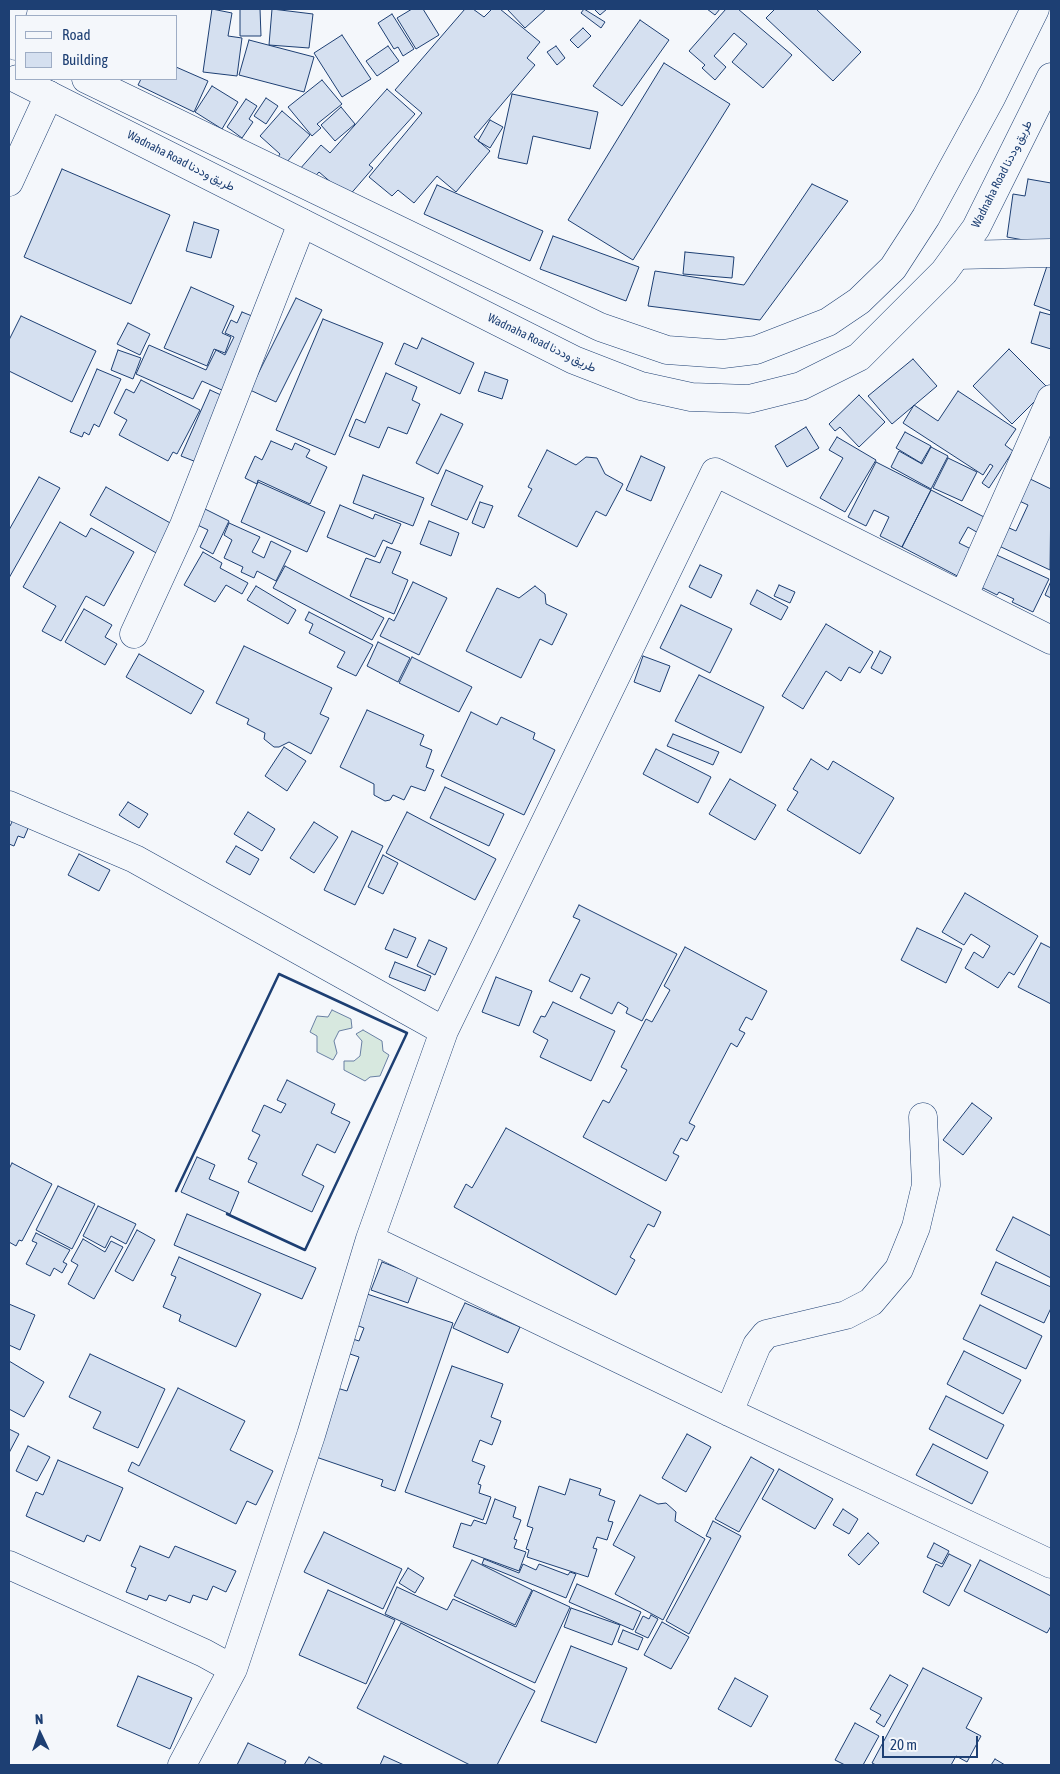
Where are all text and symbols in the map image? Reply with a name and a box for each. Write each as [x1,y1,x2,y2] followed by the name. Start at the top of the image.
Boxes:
[15,15,178,80] legend
[62,26,91,43] text: Road
[62,51,108,68] text: Building
[969,118,1035,230] street label: Wadnaha Road طريق وددنا
[125,128,237,194] street label: Wadnaha Road طريق وددنا
[485,310,599,376] street label: Wadnaha Road طريق وددنا
[15,1709,65,1759] north arrow
[35,1711,44,1727] text: N
[885,1726,981,1758] scale bar
[890,1736,917,1753] text: 20 m

